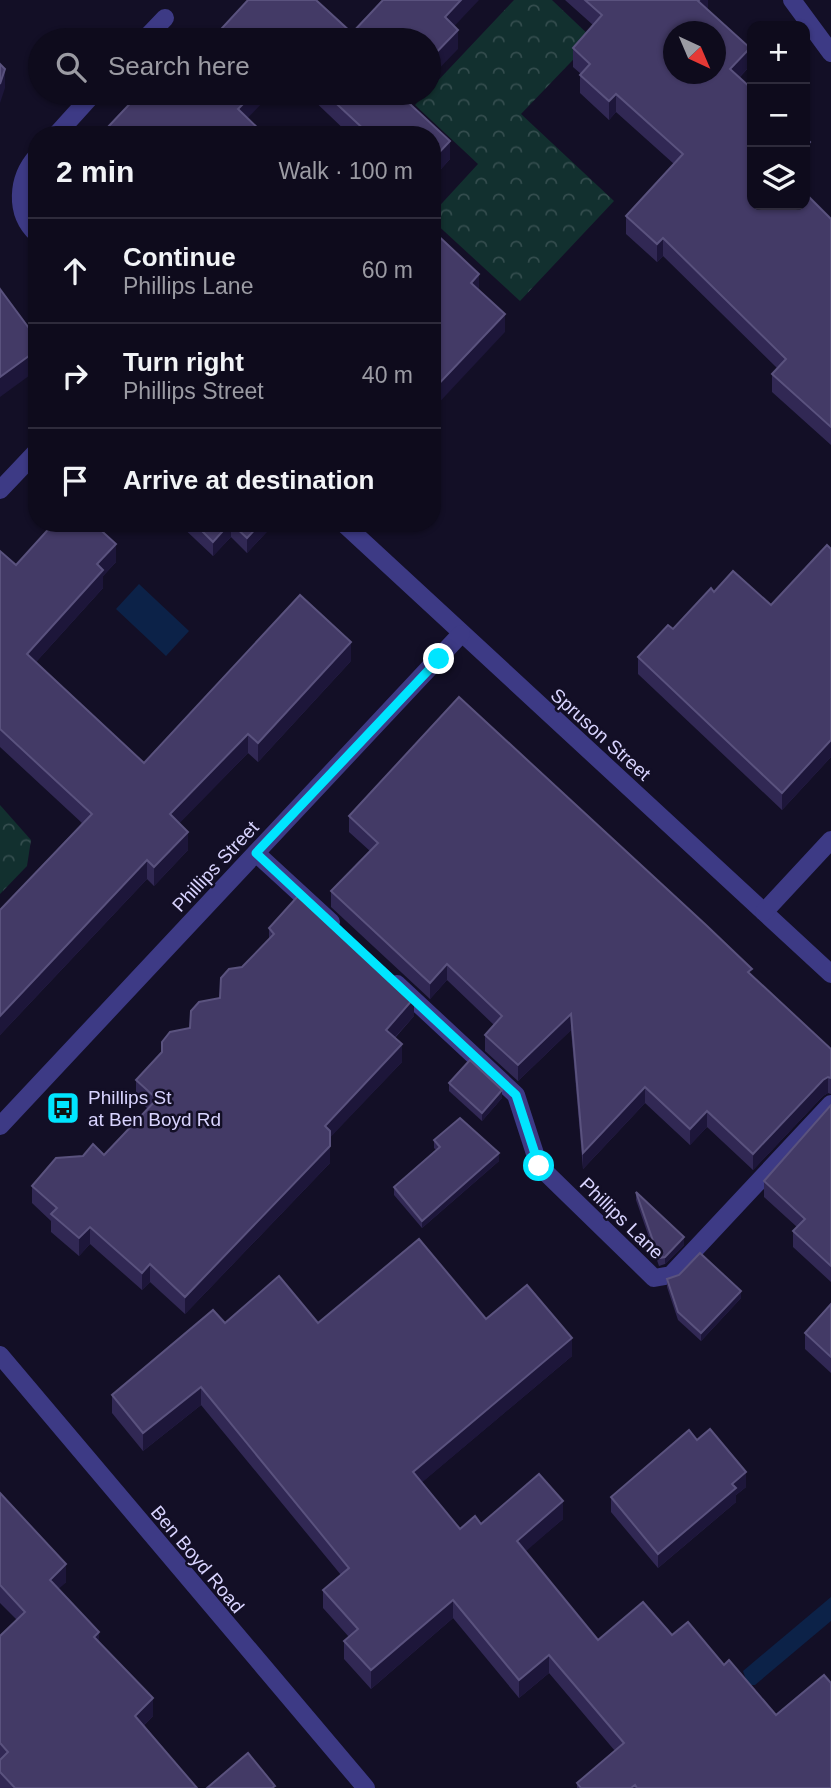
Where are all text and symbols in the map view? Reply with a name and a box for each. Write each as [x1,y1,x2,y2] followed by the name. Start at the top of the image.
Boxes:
[663,21,726,84] north arrow
[747,21,810,210] map controls
[747,21,810,84] button: +
[28,28,441,105] search box
[52,48,90,86] icon: search
[108,51,250,81] text: Search here
[747,84,810,147] button: −
[747,147,810,210] button: layers
[56,155,134,188] text: 2 min
[278,158,413,184] text: Walk · 100 m
[123,242,236,272] text: Continue
[56,252,94,290] icon: ahead
[362,257,413,283] text: 60 m
[123,273,253,299] text: Phillips Lane
[123,347,244,377] text: Turn right
[56,357,94,395] icon: right
[362,362,413,388] text: 40 m
[123,378,264,404] text: Phillips Street
[56,462,94,500] icon: arrive
[123,465,374,495] text: Arrive at destination
[423,643,454,674] route end
[547,684,655,785] street label: Spruson Street
[168,816,263,916] street label: Phillips Street
[88,1087,221,1130] place label: Phillips St at Ben Boyd Rd
[44,1089,82,1127] bus stop icon: Phillips St at Ben Boyd Rd
[523,1150,554,1181] route start
[576,1173,668,1263] street label: Phillips Lane
[147,1502,248,1617] street label: Ben Boyd Road

